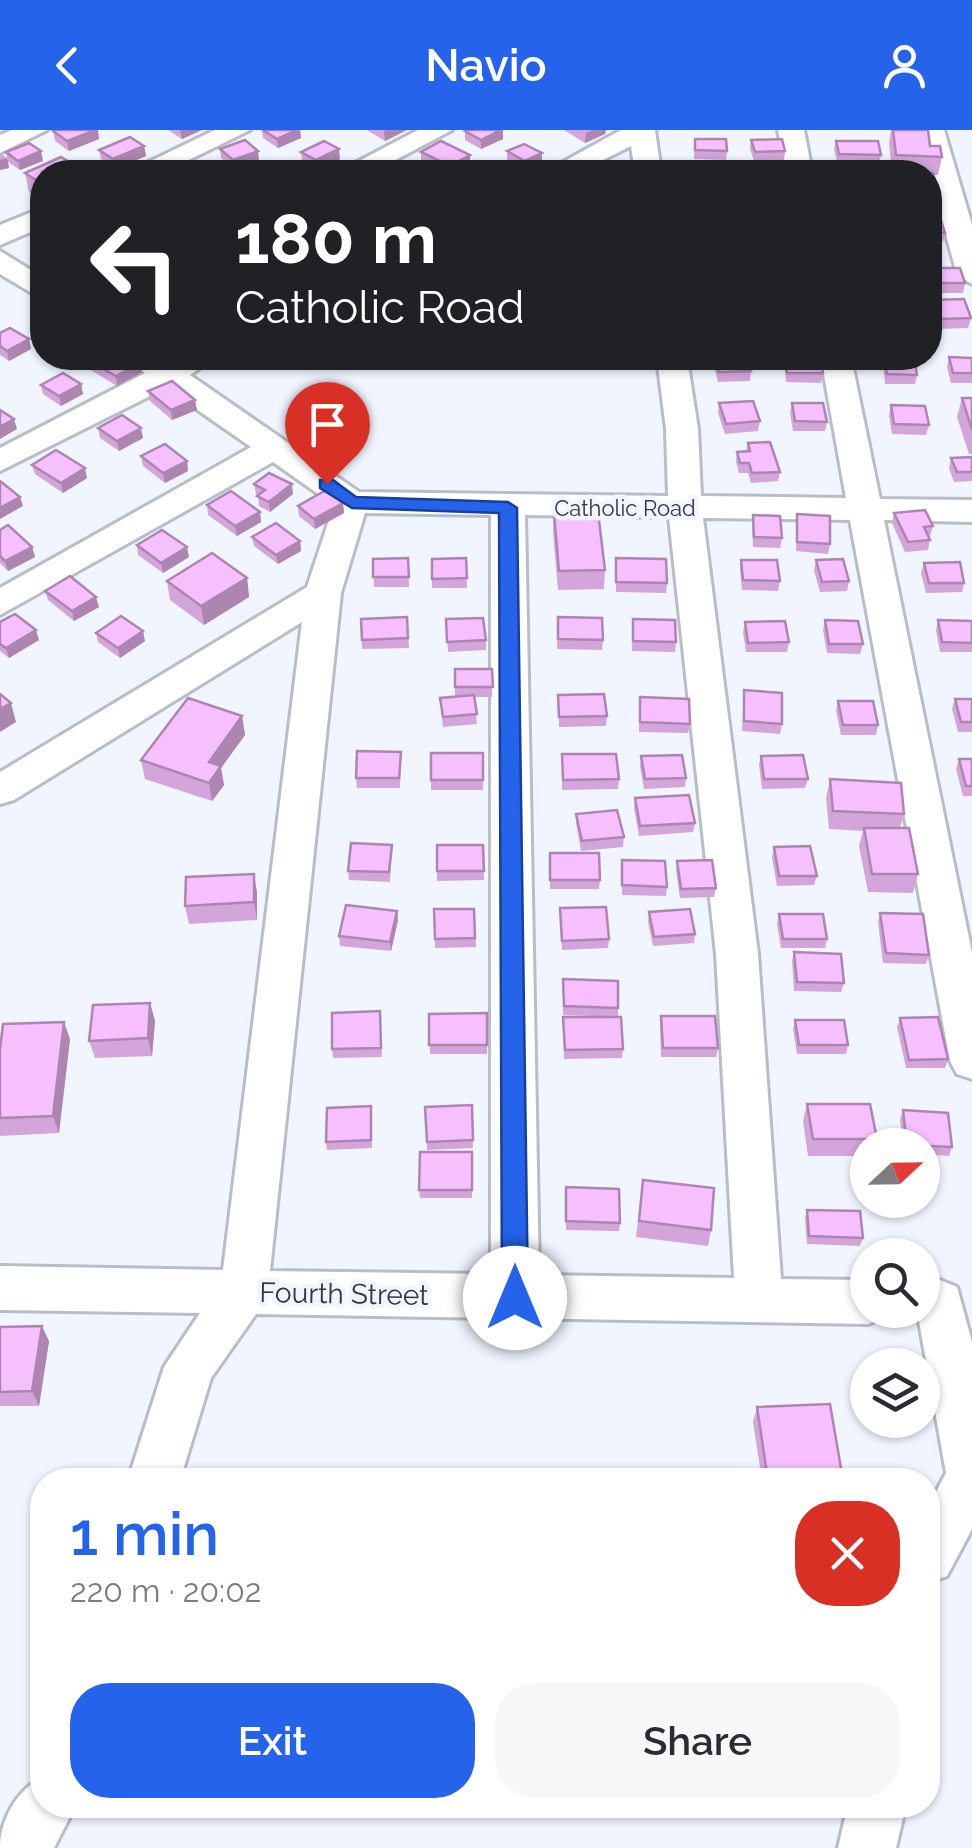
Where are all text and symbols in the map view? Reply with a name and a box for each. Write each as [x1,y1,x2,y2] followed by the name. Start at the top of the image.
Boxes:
[40,38,95,93] icon: back
[877,38,932,93] icon: person
[425,39,547,92] text: Navio
[235,197,437,279] text: 180 m
[70,200,200,330] icon: left
[235,281,524,334] text: Catholic Road
[285,382,370,485] pin
[300,397,355,452] icon: arrive
[554,495,696,521] street label: Catholic Road
[850,1128,940,1218] north arrow
[850,1128,940,1438] map controls
[850,1238,940,1328] button: search
[463,1246,567,1350] position arrow
[259,1276,429,1312] street label: Fourth Street
[850,1348,940,1438] button: layers
[70,1499,219,1569] text: 1 min
[795,1501,900,1606] button: close
[70,1572,261,1609] text: 220 m · 20:02
[70,1683,475,1798] button: Exit
[495,1683,900,1798] button: Share

